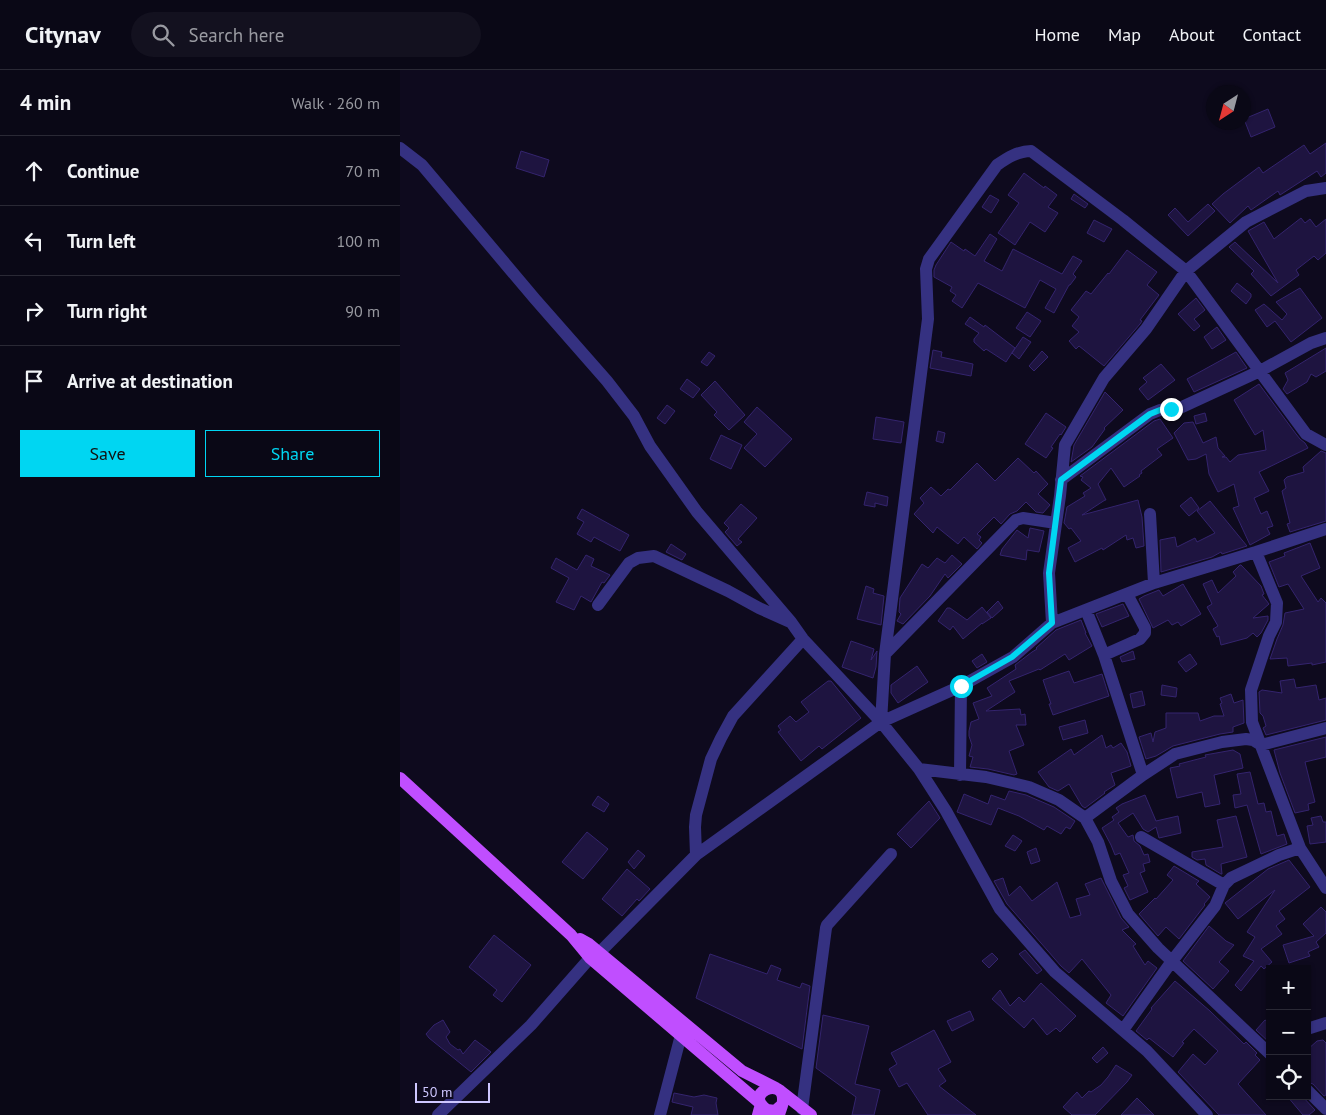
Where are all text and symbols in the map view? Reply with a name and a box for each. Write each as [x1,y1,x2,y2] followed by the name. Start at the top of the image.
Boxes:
[131,12,481,57] search box
[25,19,101,50] text: Citynav
[149,21,177,49] icon: search
[189,23,284,47] text: Search here
[1034,23,1080,46] text: Home
[1108,23,1141,46] text: Map
[1169,23,1215,46] text: About
[1243,23,1301,46] text: Contact
[1206,85,1251,130] north arrow
[20,89,71,116] text: 4 min
[291,93,380,113] text: Walk · 260 m
[20,157,48,185] icon: ahead
[67,159,139,183] text: Continue
[345,161,380,181] text: 70 m
[20,227,48,255] icon: left
[67,229,136,253] text: Turn left
[337,231,380,251] text: 100 m
[20,297,48,325] icon: right
[67,299,147,323] text: Turn right
[345,301,380,321] text: 90 m
[20,367,48,395] icon: arrive
[67,369,233,393] text: Arrive at destination
[1160,398,1183,421] route end
[20,430,195,477] button: Save
[205,430,380,477] button: Share
[950,675,973,698] route start
[1266,965,1311,1100] map controls
[1266,965,1311,1010] button: +
[1266,1010,1311,1055] button: −
[1266,1055,1311,1100] button: locate
[415,1080,490,1103] scale bar
[422,1083,452,1101] text: 50 m

